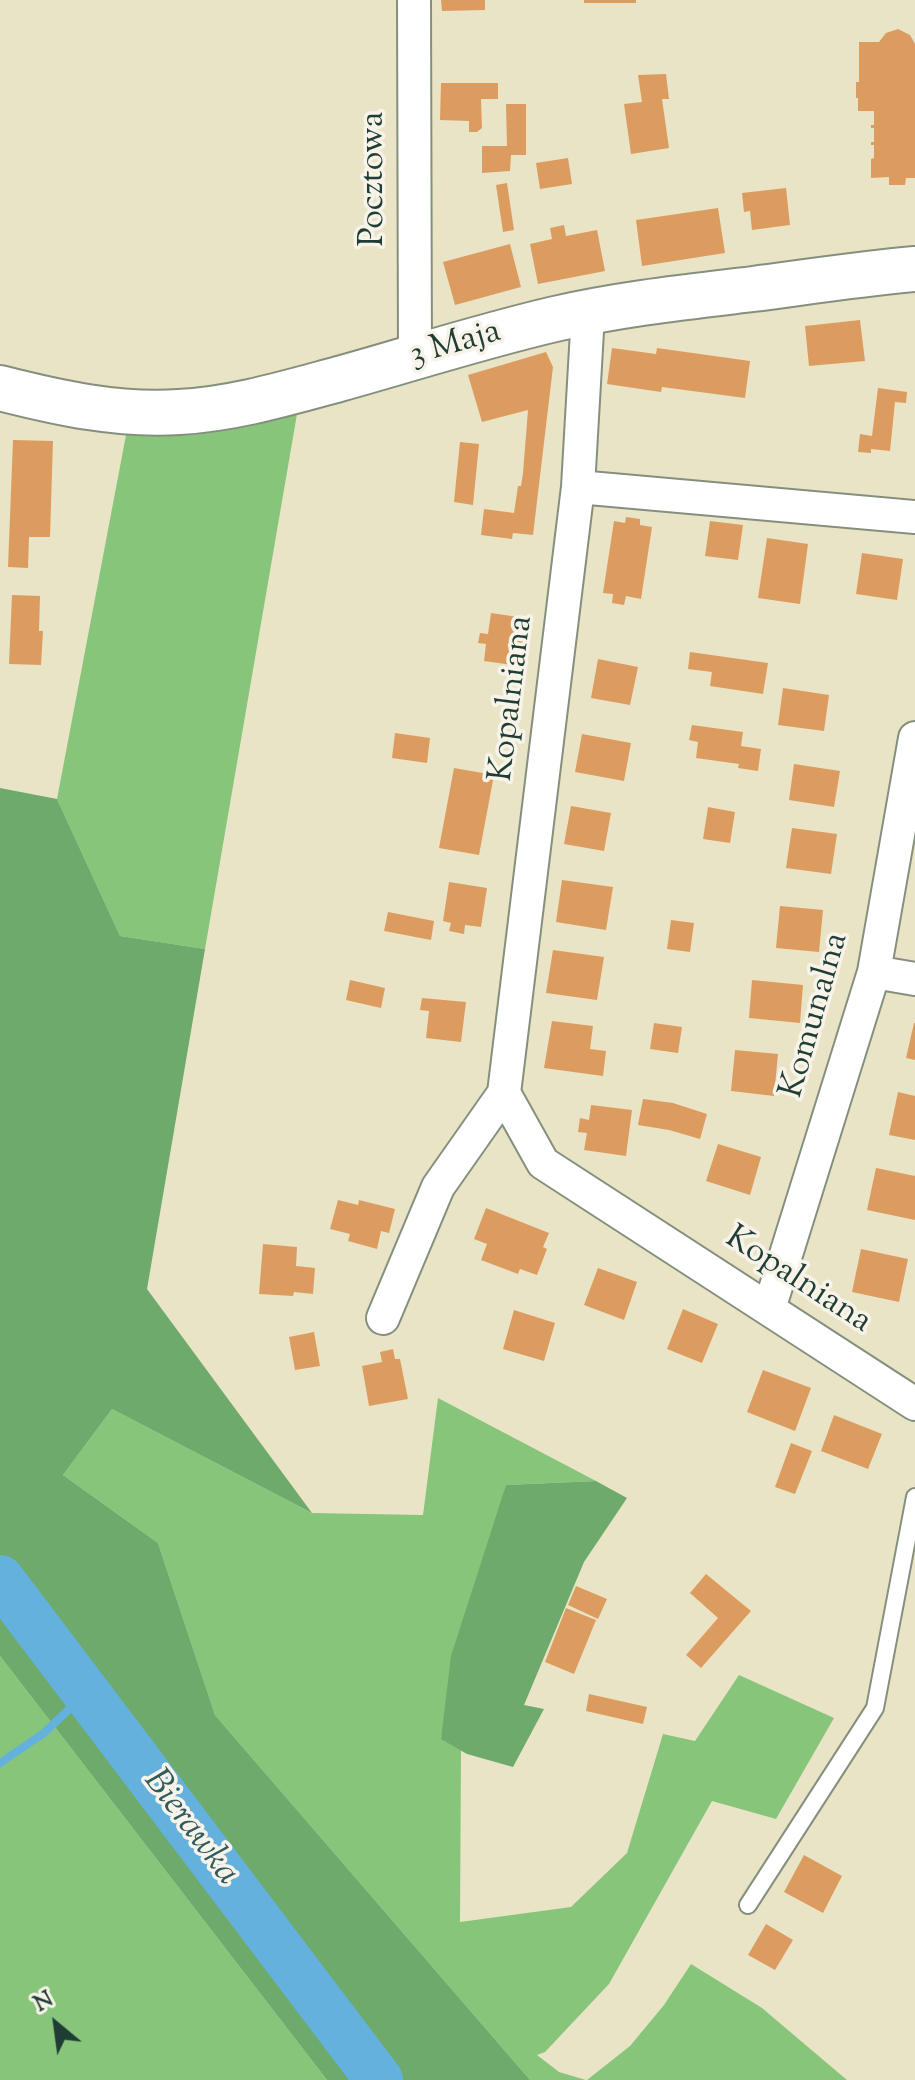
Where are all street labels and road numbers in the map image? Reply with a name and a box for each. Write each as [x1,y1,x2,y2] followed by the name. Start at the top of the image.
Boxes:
[356,112,396,246] street label: Pocztowa
[406,314,506,378] street label: 3 Maja
[484,614,544,784] street label: Kopalniana
[774,929,860,1103] street label: Komunalna
[716,1220,878,1344] street label: Kopalniana

